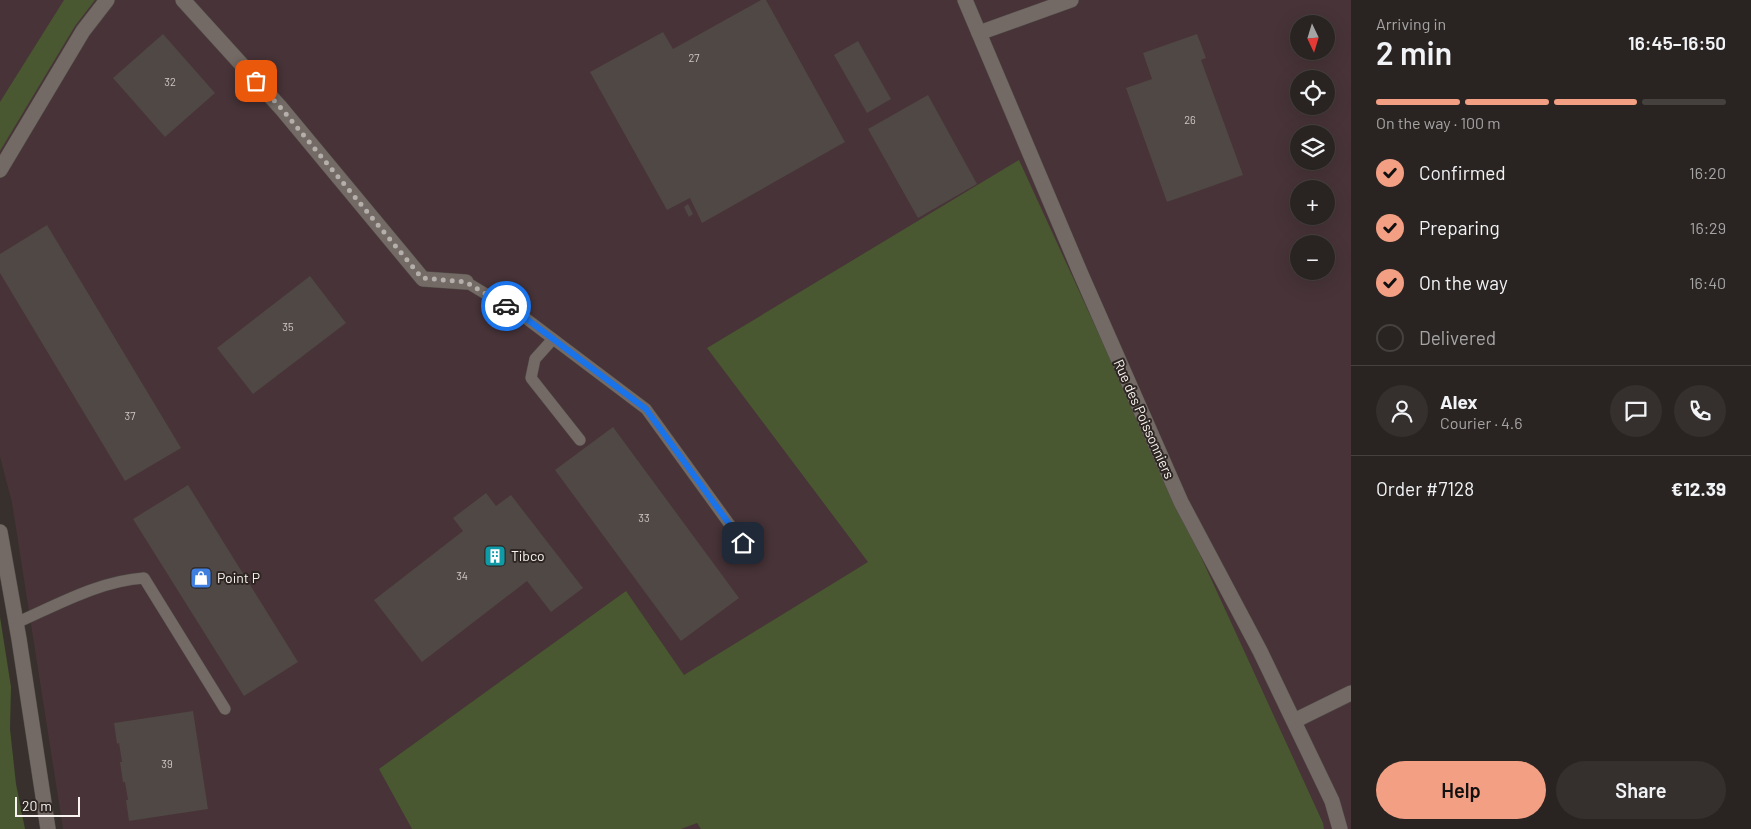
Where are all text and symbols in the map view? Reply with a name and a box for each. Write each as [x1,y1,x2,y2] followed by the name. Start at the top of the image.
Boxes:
[1376,14,1446,33] text: Arriving in
[1290,15,1335,60] north arrow
[1290,15,1335,280] map controls
[1628,31,1726,54] text: 16:45–16:50
[1376,33,1452,71] text: 2 min
[688,51,700,64] house number: 27
[235,60,277,102] pin
[242,67,270,95] icon: bag
[1290,70,1335,115] button: locate
[164,75,176,88] house number: 32
[1184,113,1196,126] house number: 26
[1376,113,1501,132] text: On the way · 100 m
[1290,125,1335,170] button: layers
[1376,159,1404,187] icon: check
[1419,161,1506,184] text: Confirmed
[1689,163,1726,182] text: 16:20
[1290,180,1335,225] button: +
[1376,214,1404,242] icon: check
[1419,216,1500,239] text: Preparing
[1690,218,1726,237] text: 16:29
[1290,235,1335,280] button: −
[1376,269,1404,297] icon: check
[1419,271,1508,294] text: On the way
[1689,273,1726,292] text: 16:40
[481,281,531,331] courier
[492,292,520,320] icon: car
[282,320,294,333] house number: 35
[1419,326,1496,349] text: Delivered
[1110,356,1179,481] street label: Rue des Poissonniers
[1376,385,1428,437] button: person
[1610,385,1662,437] button: chat
[1674,385,1726,437] button: phone
[1440,390,1478,413] text: Alex
[125,409,135,422] house number: 37
[1440,413,1523,432] text: Courier · 4.6
[1376,477,1474,500] text: Order #7128
[1671,477,1726,500] text: €12.39
[638,511,650,524] house number: 33
[722,522,764,564] pin
[729,529,757,557] icon: home
[483,544,507,568] building icon: Tibco
[511,547,545,564] place label: Tibco
[189,566,213,590] shop icon: Point P
[217,569,260,586] place label: Point P
[456,569,468,582] house number: 34
[161,757,173,770] house number: 39
[1376,761,1546,819] button: Help
[1556,761,1726,819] button: Share
[15,794,80,817] scale bar
[22,797,52,814] text: 20 m

